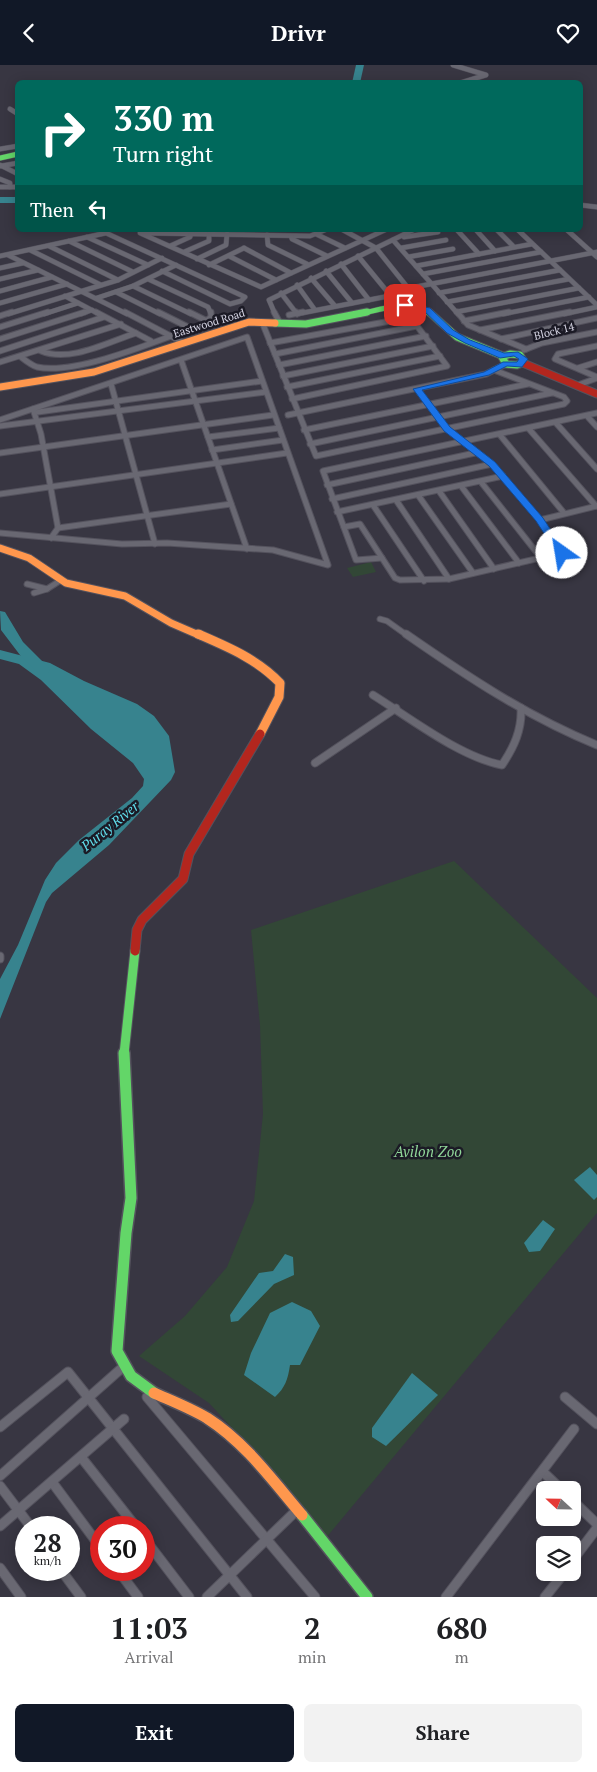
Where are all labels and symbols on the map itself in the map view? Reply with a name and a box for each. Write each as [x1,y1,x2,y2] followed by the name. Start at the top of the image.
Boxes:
[384,284,426,326] pin
[171,305,247,341] street label: Eastwood Road
[532,319,576,343] street label: Block 14
[535,526,587,578] position arrow
[76,796,143,855] water label: Puray River
[393,1141,462,1161] park label: Avilon Zoo
[536,1481,581,1526] north arrow
[90,1516,155,1581] speed limit sign: 30

